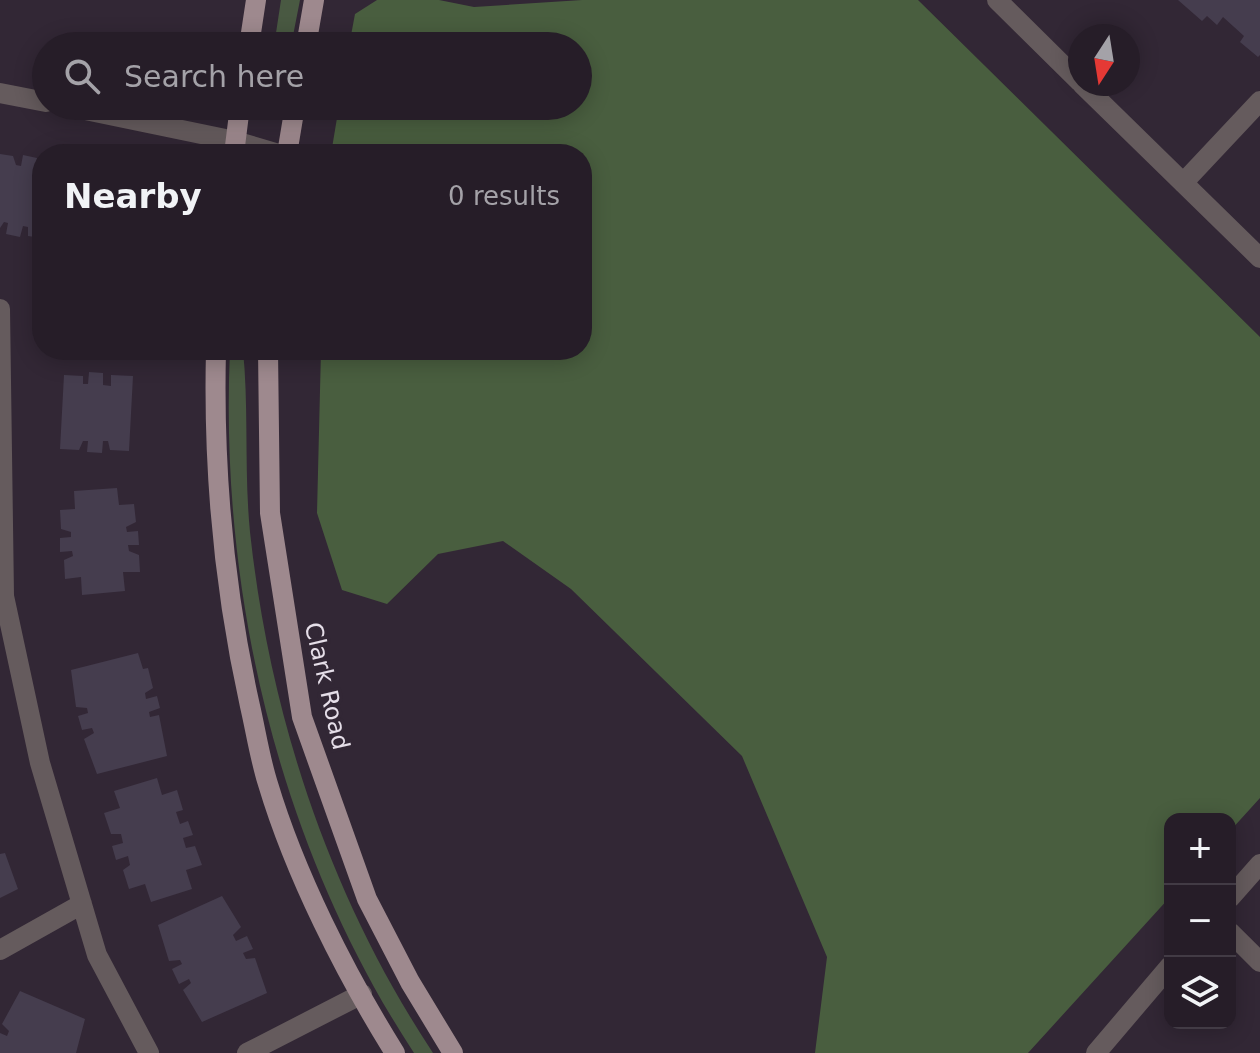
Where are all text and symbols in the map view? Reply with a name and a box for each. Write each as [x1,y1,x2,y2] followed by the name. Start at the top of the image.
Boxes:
[1068,24,1140,96] north arrow
[32,32,592,120] search box
[60,54,104,98] icon: search
[124,59,304,94] text: Search here
[64,176,202,216] text: Nearby
[448,181,560,211] text: 0 results
[299,620,355,752] street label: Clark Road
[1164,813,1236,1029] map controls
[1164,813,1236,885] button: +
[1164,885,1236,957] button: −
[1164,957,1236,1029] button: layers

